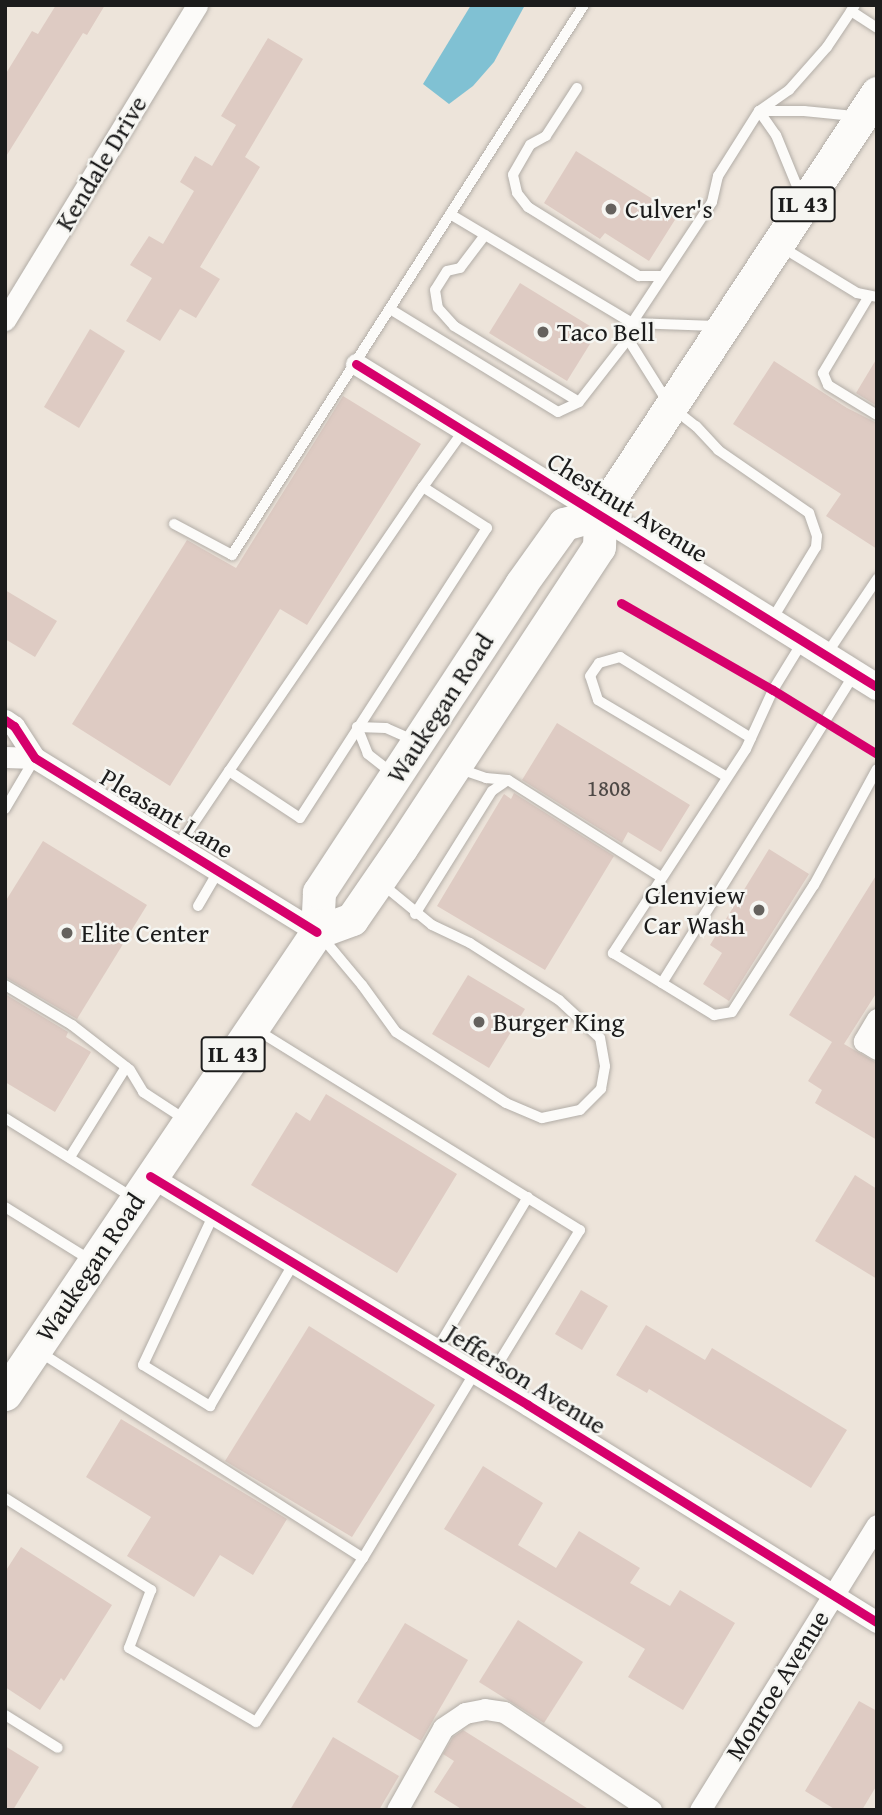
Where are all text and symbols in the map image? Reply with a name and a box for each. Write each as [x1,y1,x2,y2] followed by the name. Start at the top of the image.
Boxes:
[49,90,153,236] street label: Kendale Drive
[770,184,836,224] road number: IL 43
[625,193,713,225] place label: Culver's
[603,201,619,217] marker: Culver's
[557,316,655,348] place label: Taco Bell
[535,324,551,340] marker: Taco Bell
[542,445,714,569] street label: Chestnut Avenue
[380,627,500,789] street label: Waukegan Road
[95,761,239,865] street label: Pleasant Lane
[587,774,631,802] house number: 1808
[644,879,745,940] place label: Glenview Car Wash
[751,902,767,918] marker: Glenview Car Wash
[81,917,209,949] place label: Elite Center
[59,925,75,941] marker: Elite Center
[493,1006,624,1038] place label: Burger King
[471,1014,487,1030] marker: Burger King
[200,1034,266,1074] road number: IL 43
[29,1187,151,1347] street label: Waukegan Road
[440,1317,612,1441] street label: Jefferson Avenue
[719,1604,835,1766] street label: Monroe Avenue

